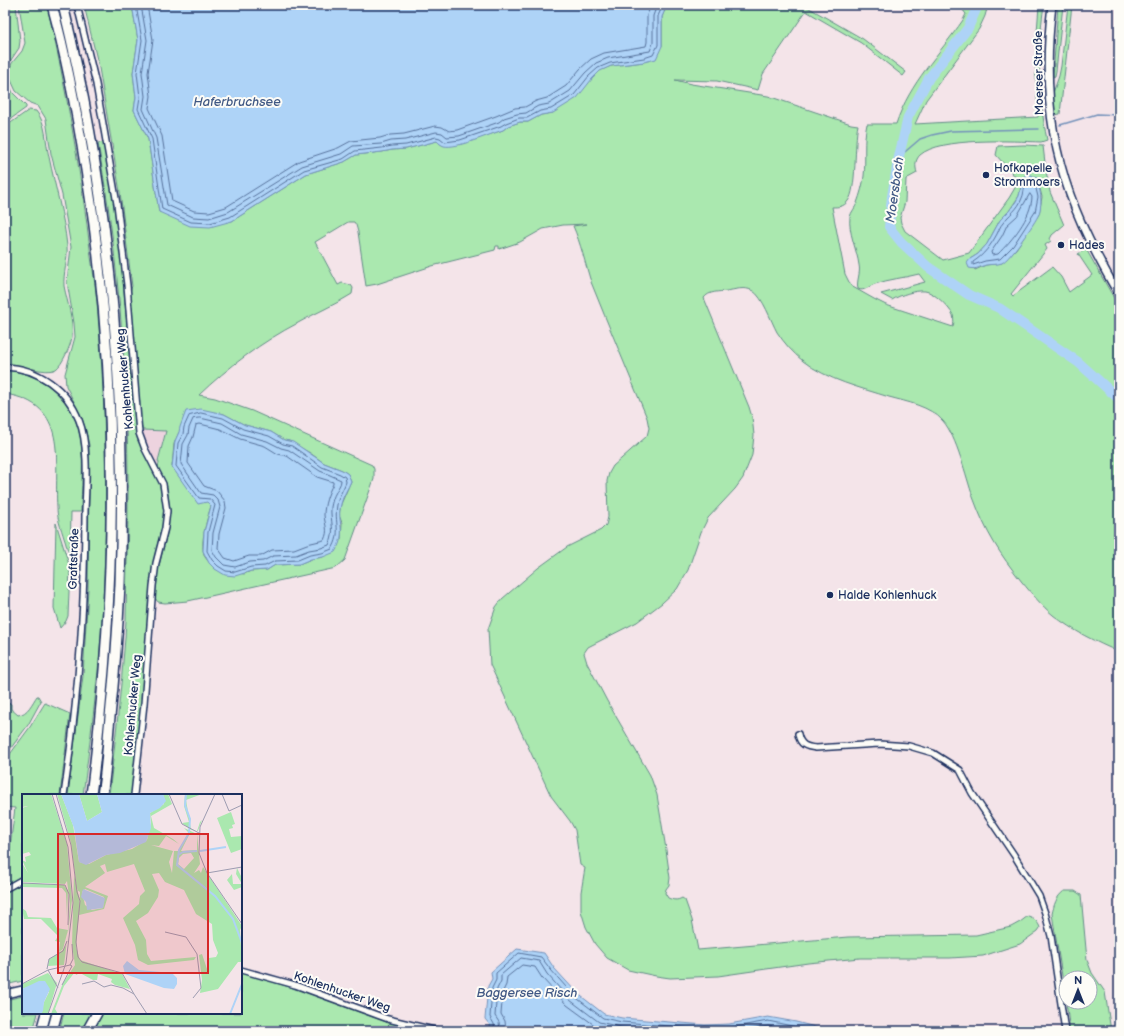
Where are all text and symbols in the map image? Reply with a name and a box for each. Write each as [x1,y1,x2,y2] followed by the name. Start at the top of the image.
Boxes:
[1031,31,1047,115] street label: Moerser Straße
[193,94,281,110] water label: Haferbruchsee
[882,156,908,224] water label: Moersbach
[994,161,1060,190] place label: Hofkapelle Strommoers
[981,170,991,180] marker: Hofkapelle Strommoers
[1069,238,1105,253] place label: Hades
[1056,240,1066,250] marker: Hades
[113,328,137,430] street label: Kohlenhucker Weg
[65,528,83,590] street label: Graftstraße
[838,588,937,603] place label: Halde Kohlenhuck
[825,590,835,600] marker: Halde Kohlenhuck
[121,654,145,756] street label: Kohlenhucker Weg
[22,794,242,1014] inset map
[292,968,392,1016] street label: Kohlenhucker Weg
[1058,970,1098,1010] north arrow
[1074,974,1082,987] text: N
[477,985,577,1001] water label: Baggersee Risch

